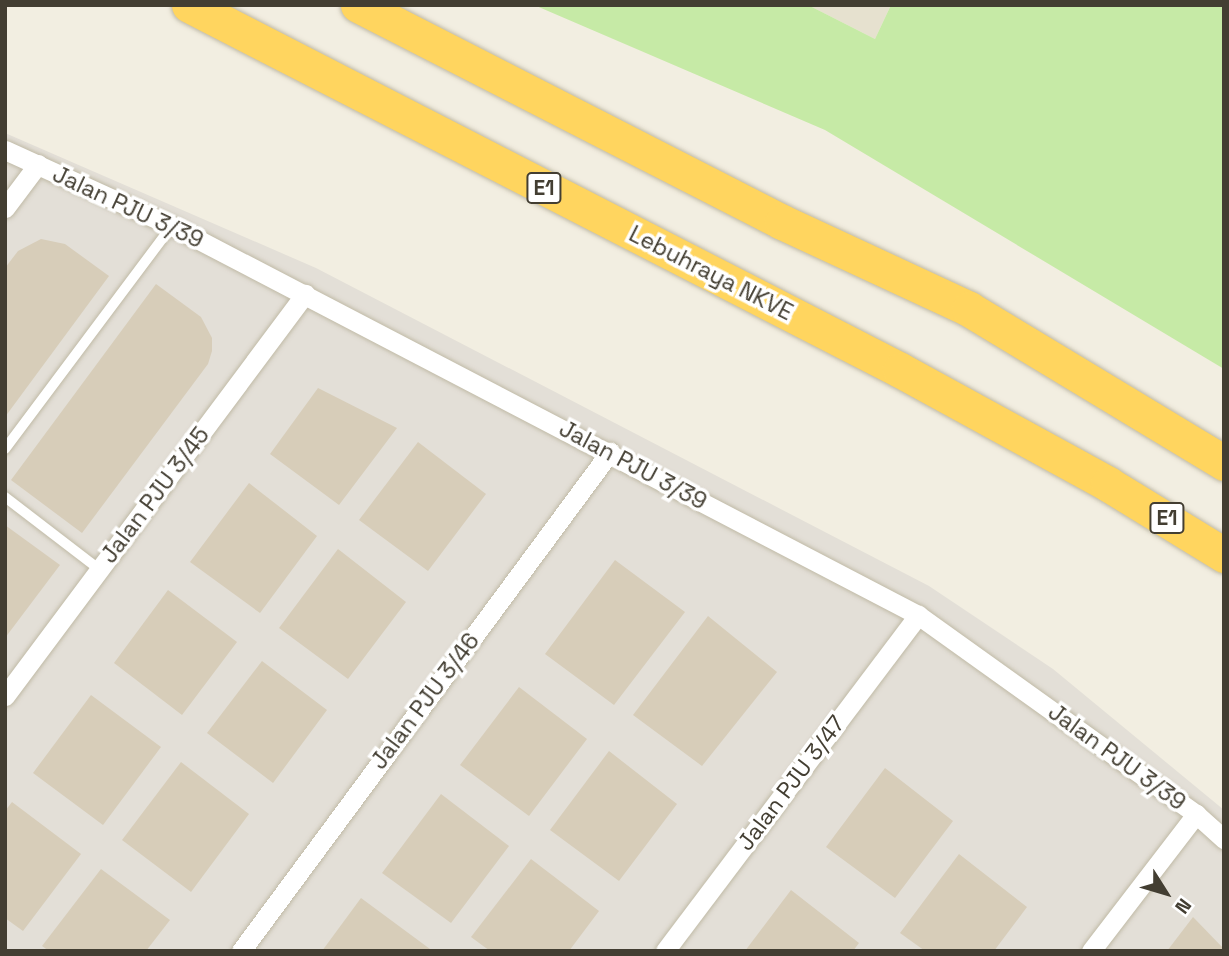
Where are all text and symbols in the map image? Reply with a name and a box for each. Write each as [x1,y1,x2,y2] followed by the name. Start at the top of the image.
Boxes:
[48,160,208,254] street label: Jalan PJU 3/39
[525,170,563,206] road number: E1
[625,220,797,326] street label: Lebuhraya NKVE
[555,415,711,515] street label: Jalan PJU 3/39
[95,422,215,568] street label: Jalan PJU 3/45
[1148,500,1186,536] road number: E1
[365,627,485,775] street label: Jalan PJU 3/46
[1043,698,1191,816] street label: Jalan PJU 3/39
[731,710,851,856] street label: Jalan PJU 3/47
[1131,858,1201,928] north arrow
[1169,893,1197,919] text: N

